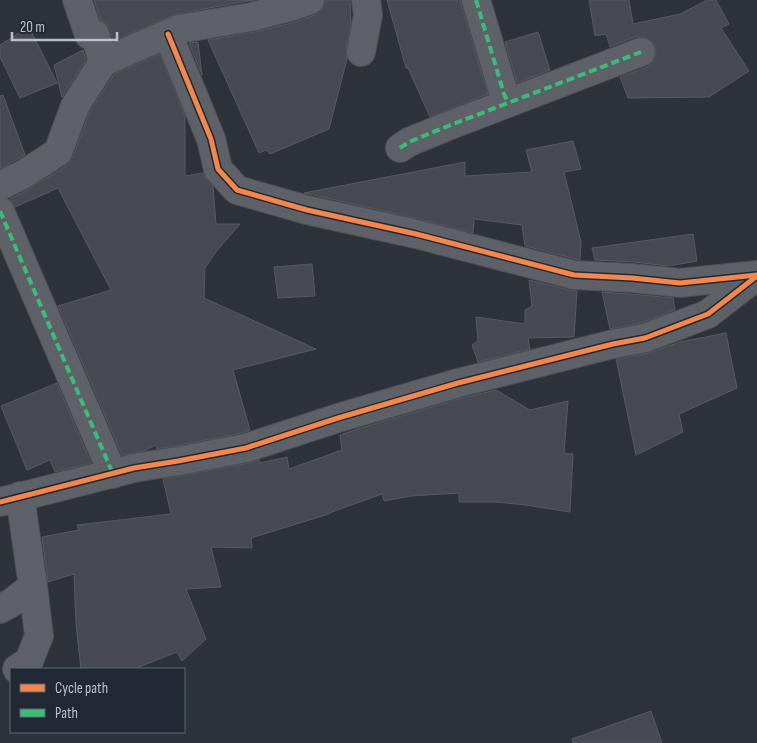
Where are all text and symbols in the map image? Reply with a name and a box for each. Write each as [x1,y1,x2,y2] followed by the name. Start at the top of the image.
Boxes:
[12,10,118,42] scale bar
[20,18,45,37] text: 20 m
[10,668,185,733] legend
[55,679,108,698] text: Cycle path
[55,704,78,723] text: Path

